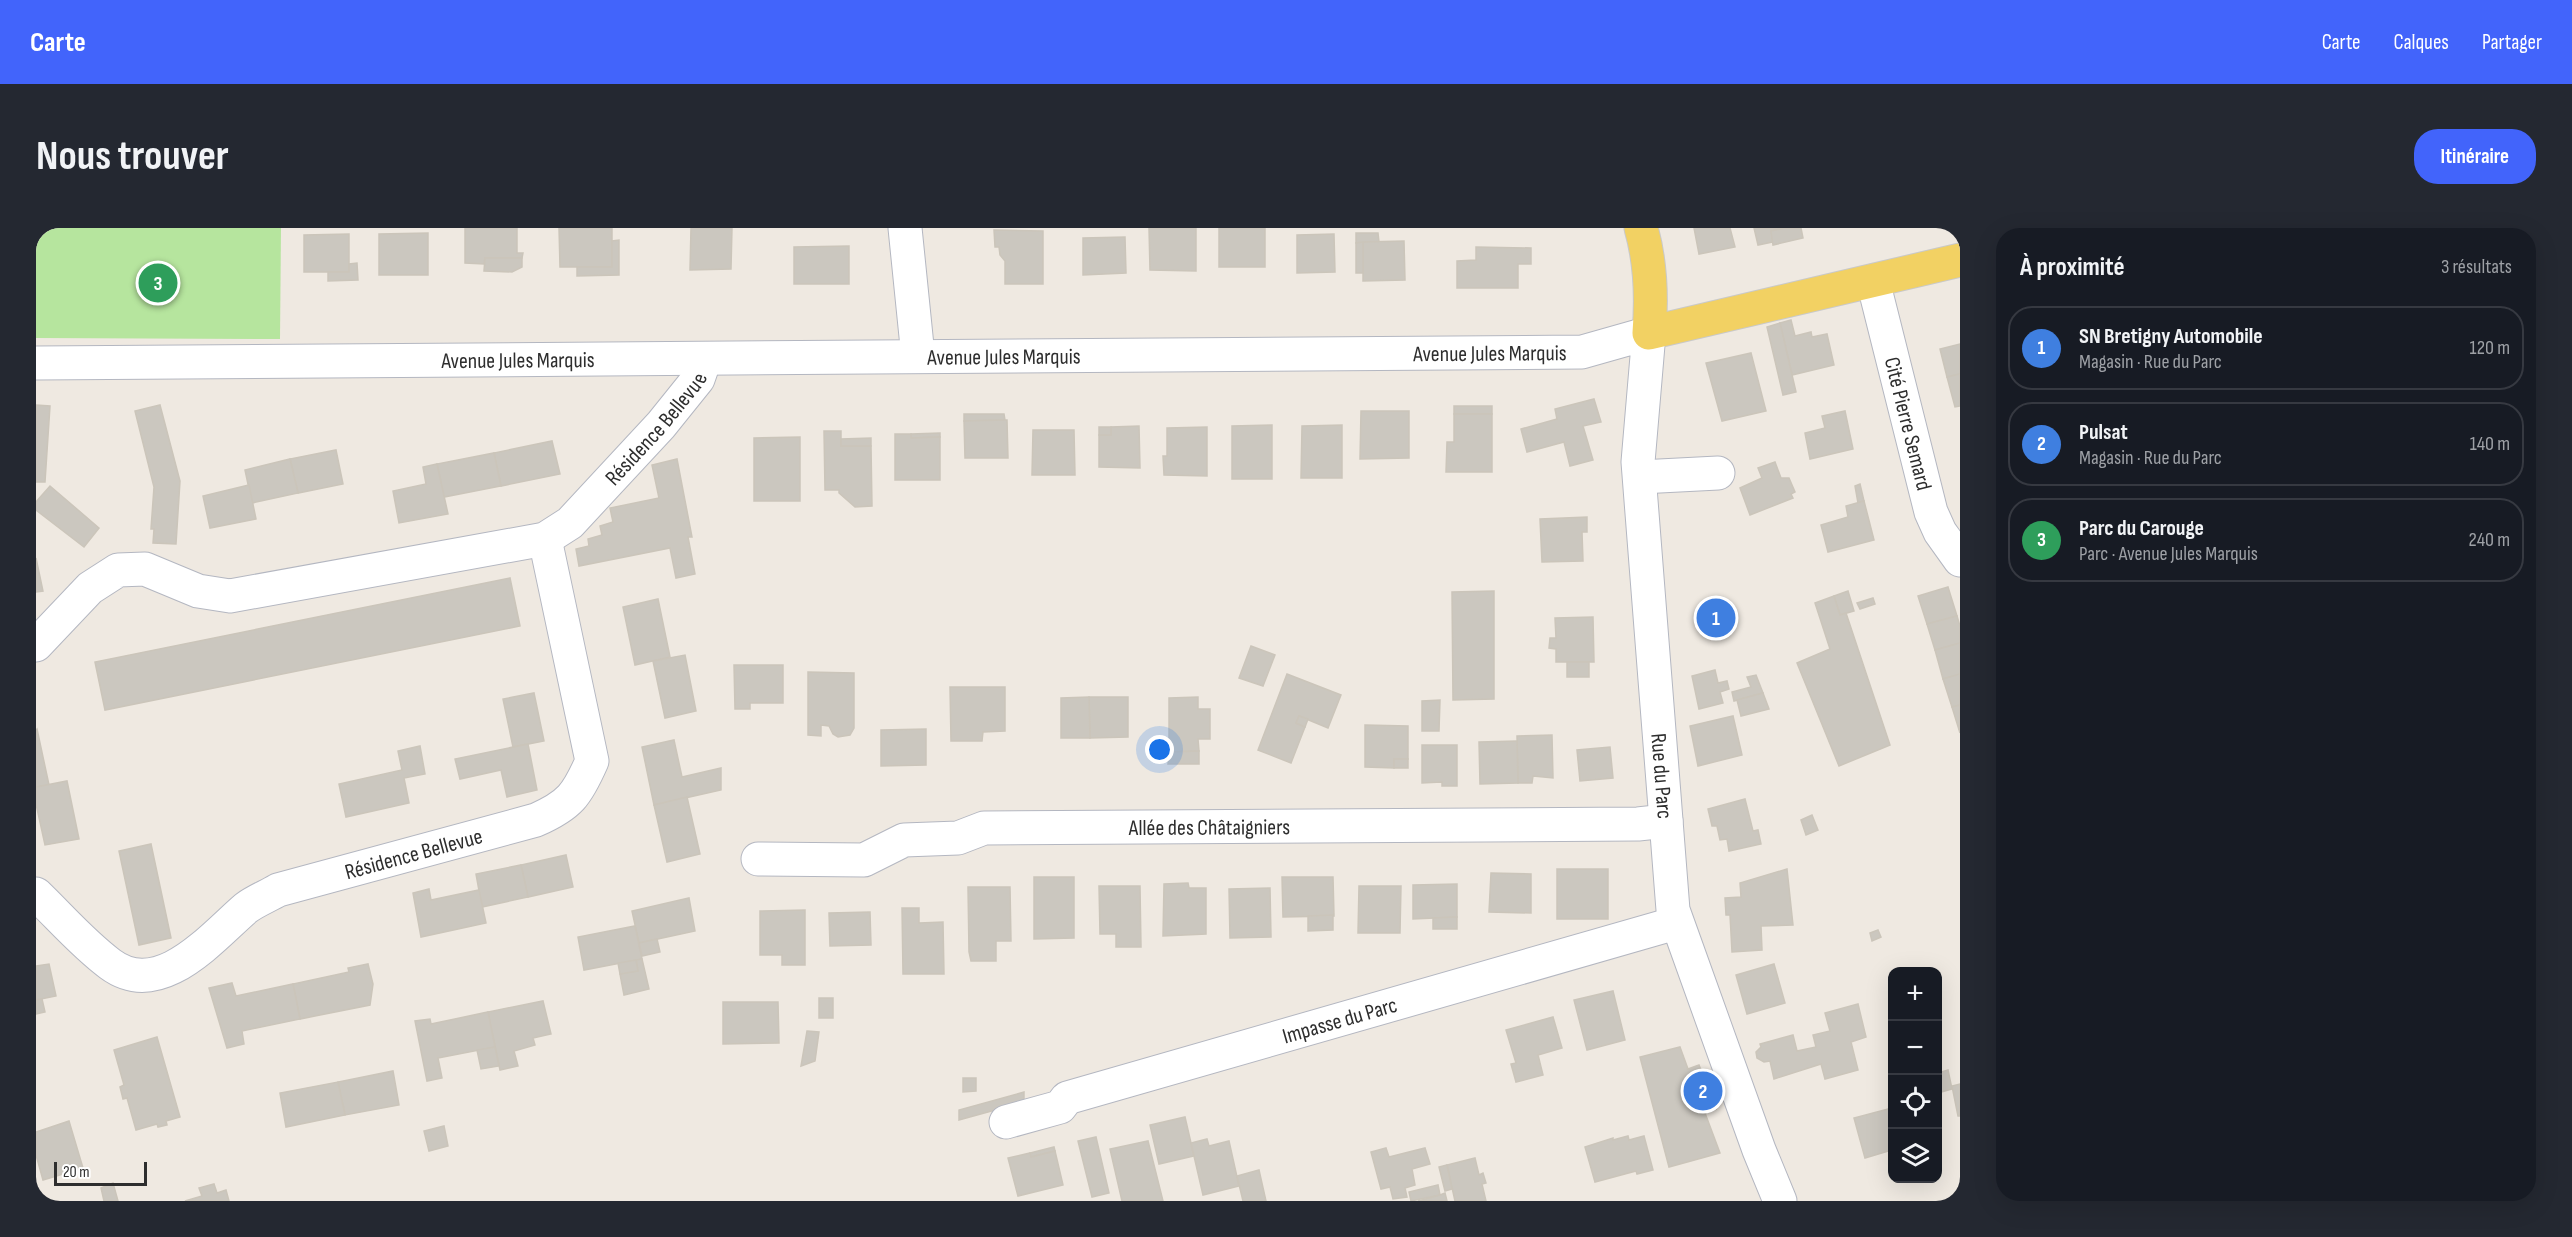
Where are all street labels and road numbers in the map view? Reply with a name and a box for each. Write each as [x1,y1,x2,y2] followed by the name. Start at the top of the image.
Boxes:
[1412,340,1567,368] street label: Avenue Jules Marquis
[926,344,1081,372] street label: Avenue Jules Marquis
[440,347,595,375] street label: Avenue Jules Marquis
[1878,354,1937,493] street label: Cité Pierre Semard
[600,370,714,492] street label: Résidence Bellevue
[1644,732,1678,820] street label: Rue du Parc
[1128,814,1290,842] street label: Allée des Châtaigniers
[342,823,486,886] street label: Résidence Bellevue
[1279,992,1400,1050] street label: Impasse du Parc

